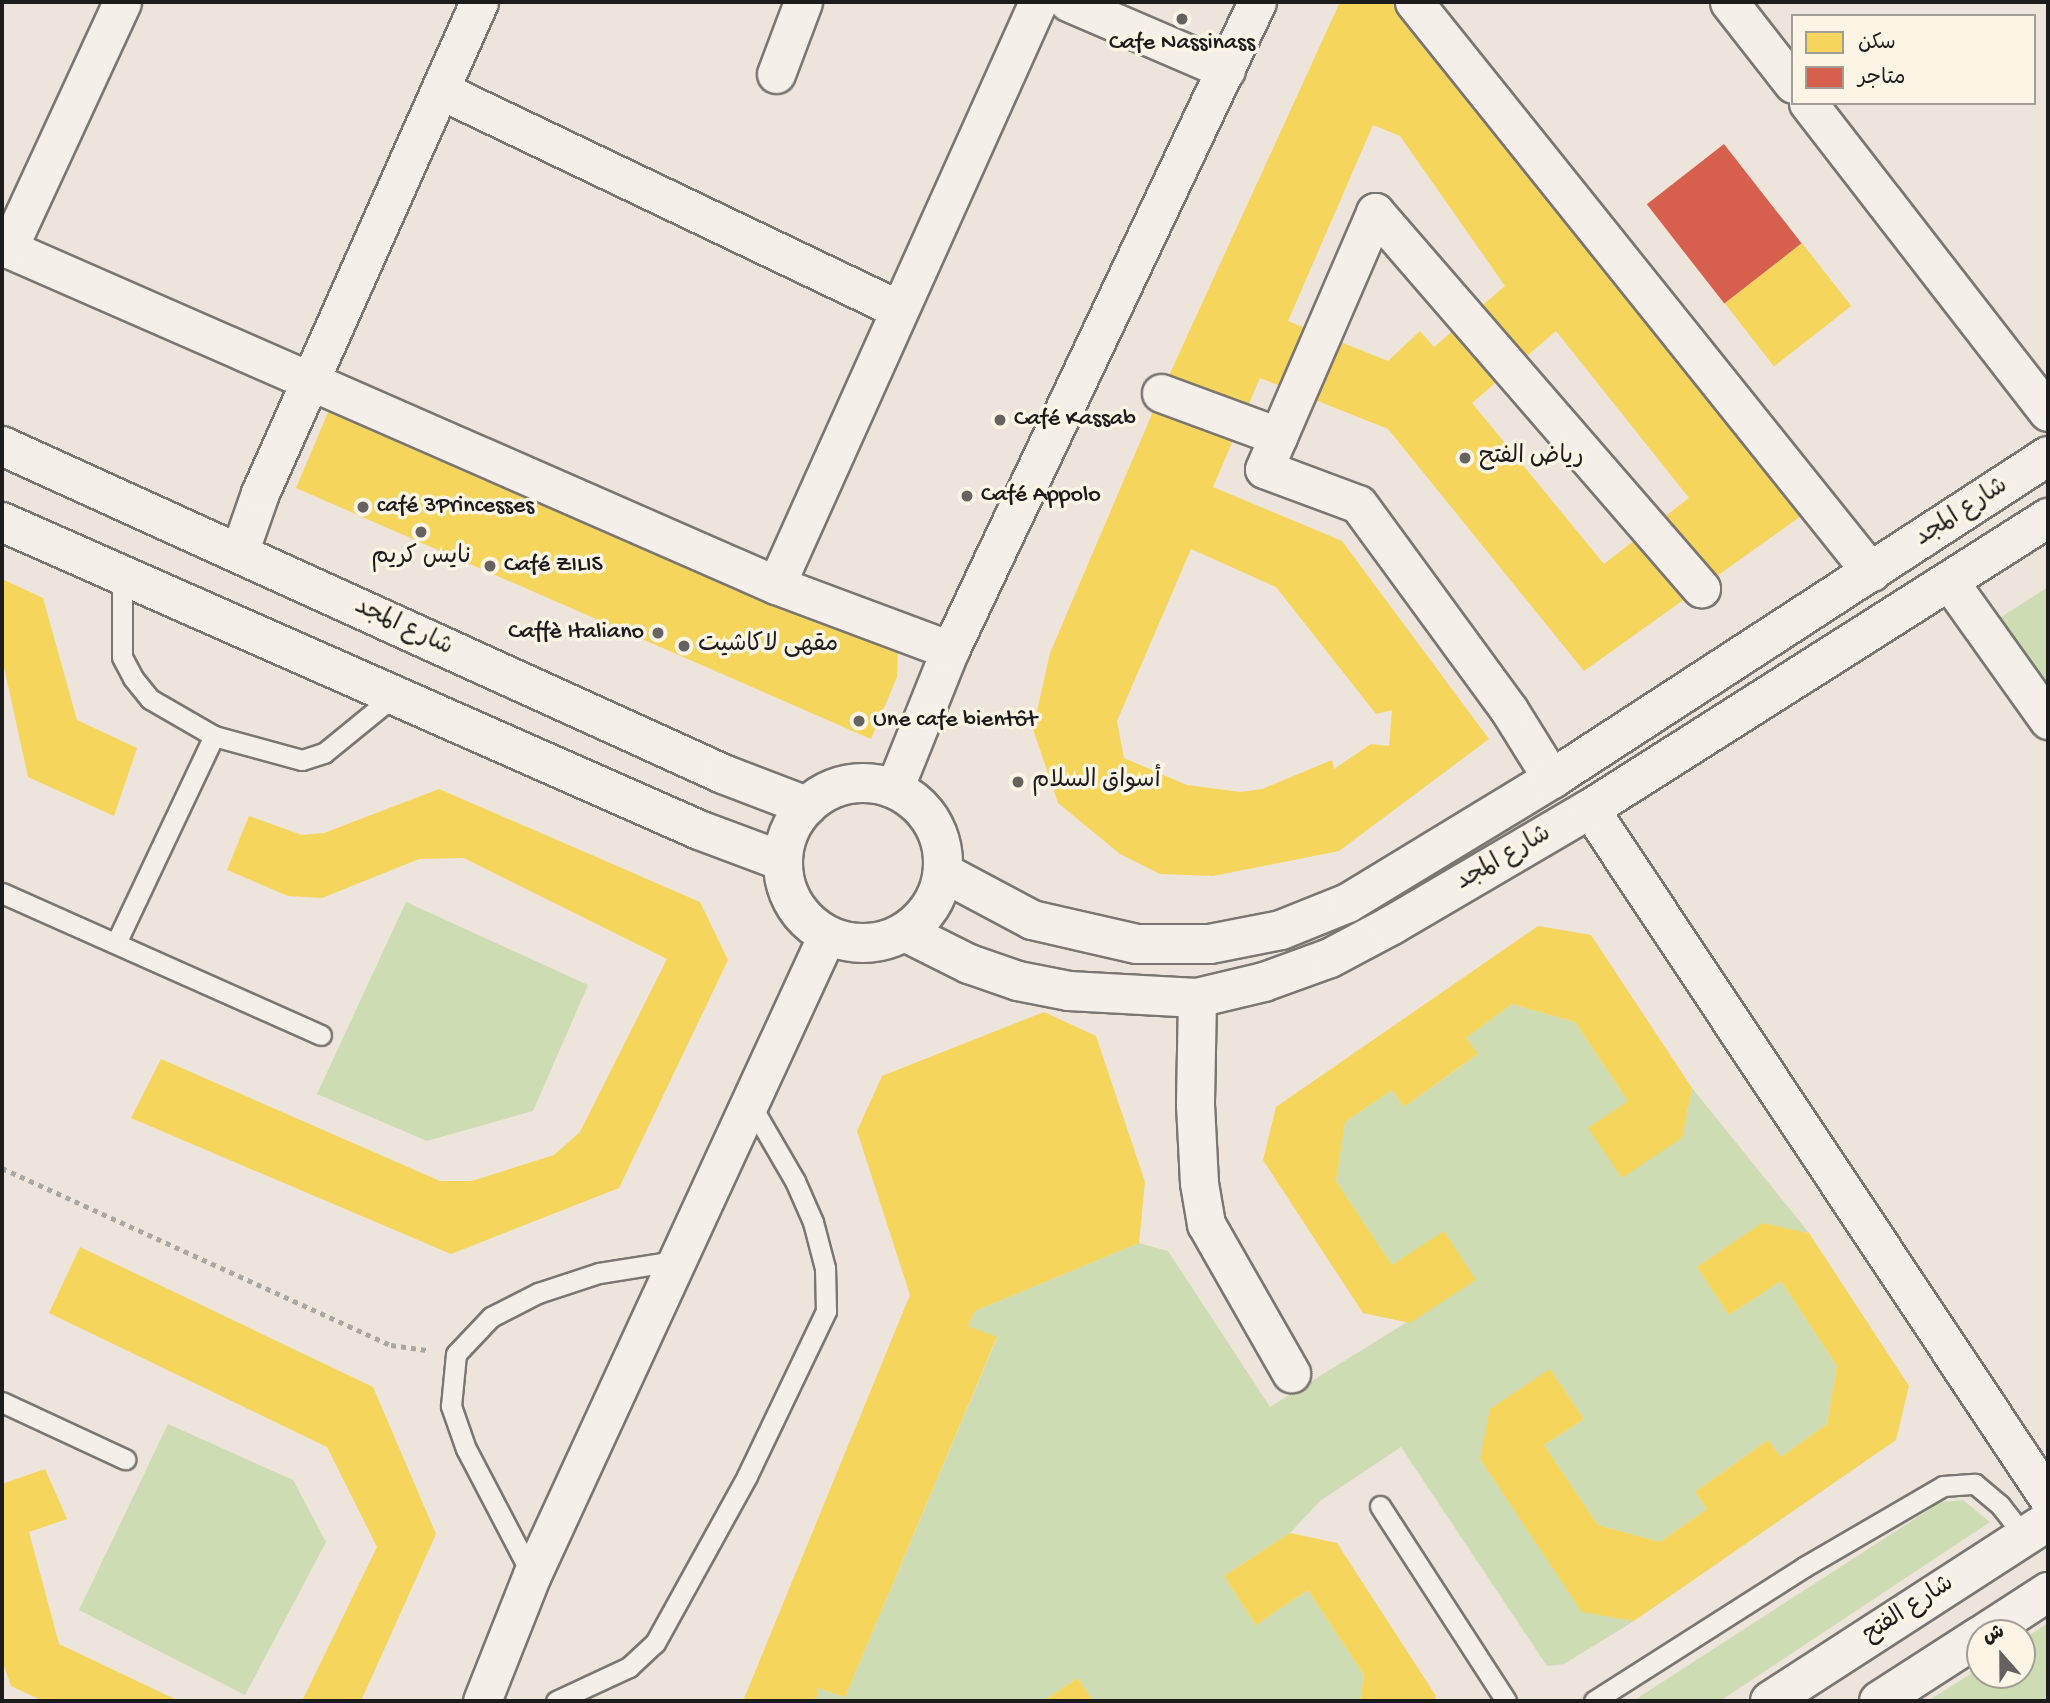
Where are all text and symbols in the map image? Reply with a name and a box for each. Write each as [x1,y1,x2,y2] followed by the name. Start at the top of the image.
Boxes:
[1174,11,1190,27] marker: Cafe Nassinass
[1791,14,2036,105] legend
[1109,30,1255,58] place label: Cafe Nassinass
[1858,32,1896,57] text: سكن
[1858,67,1905,92] text: متاجر
[1014,406,1136,434] place label: Café Kassab
[992,412,1008,428] marker: Café Kassab
[1479,444,1584,472] place label: رياض الفتح
[1457,450,1473,466] marker: رياض الفتح
[1910,472,2014,554] street label: شارع المجد
[981,482,1101,510] place label: Café Appolo
[959,488,975,504] marker: Café Appolo
[377,493,534,521] place label: café 3Princesses
[355,499,371,515] marker: café 3Princesses
[413,524,429,540] marker: نايس كريم
[371,544,471,572] place label: نايس كريم
[504,552,603,580] place label: Café ZILIS
[482,558,498,574] marker: Café ZILIS
[349,593,457,663] street label: شارع المجد
[508,619,644,647] place label: Caffè Italiano
[650,625,666,641] marker: Caffè Italiano
[698,632,838,660] place label: مقهى لاكاشيت
[676,638,692,654] marker: مقهى لاكاشيت
[873,707,1037,735] place label: Une cafe bientôt
[851,713,867,729] marker: Une cafe bientôt
[1032,768,1161,796] place label: أسواق السلام
[1010,774,1026,790] marker: أسواق السلام
[1451,820,1557,898] street label: شارع المجد
[1858,1570,1960,1650] street label: شارع الفتح
[1966,1619,2036,1689] north arrow
[1980,1621,2008,1650] text: ش

